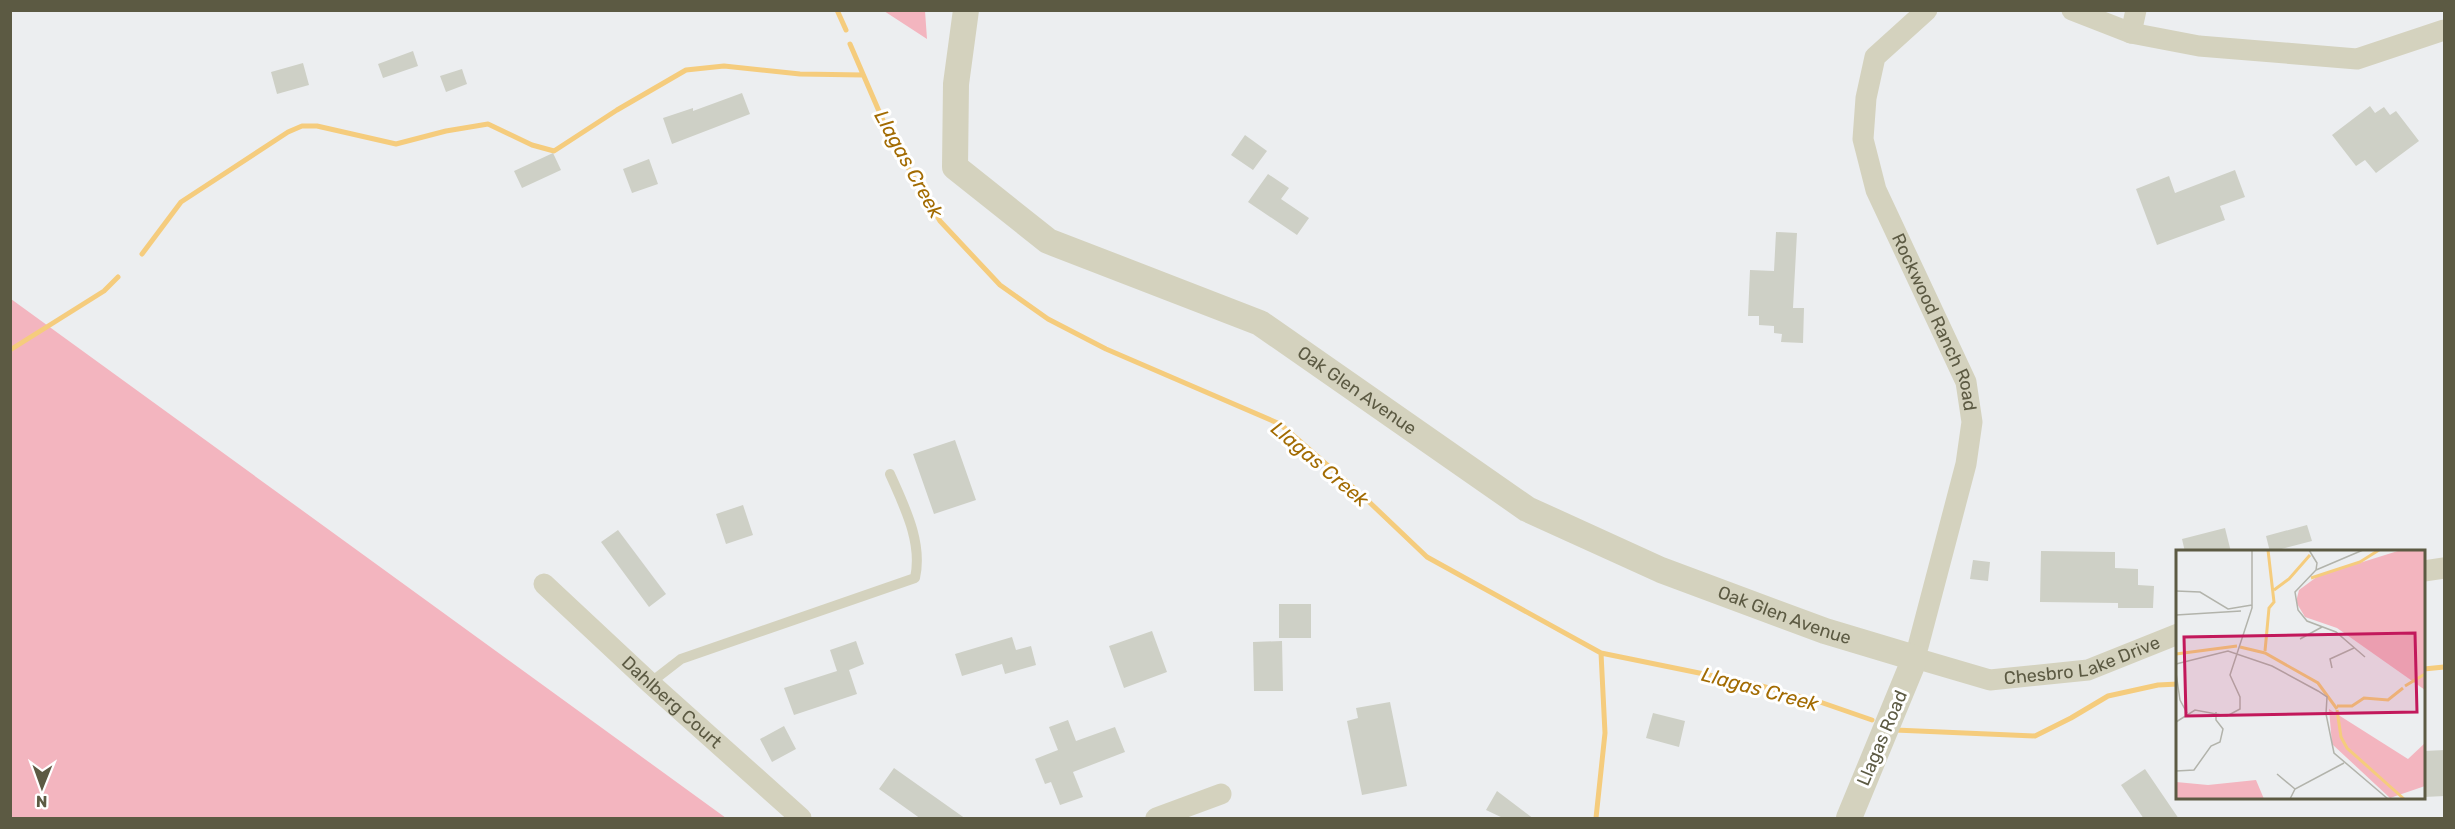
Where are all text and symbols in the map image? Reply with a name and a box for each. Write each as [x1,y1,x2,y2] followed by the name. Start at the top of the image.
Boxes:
[869,106,949,223] water label: Llagas Creek
[1887,230,1981,412] street label: Rockwood Ranch Road
[1293,341,1421,440] street label: Oak Glen Avenue
[1266,416,1374,512] water label: Llagas Creek
[2176,550,2425,799] inset map
[1715,581,1854,649] street label: Oak Glen Avenue
[2003,631,2163,690] street label: Chesbro Lake Drive
[617,651,726,753] street label: Dahlberg Court
[1699,662,1822,716] water label: Llagas Creek
[1852,687,1912,789] street label: Llagas Road
[12,757,72,817] north arrow
[36,792,48,811] text: N

